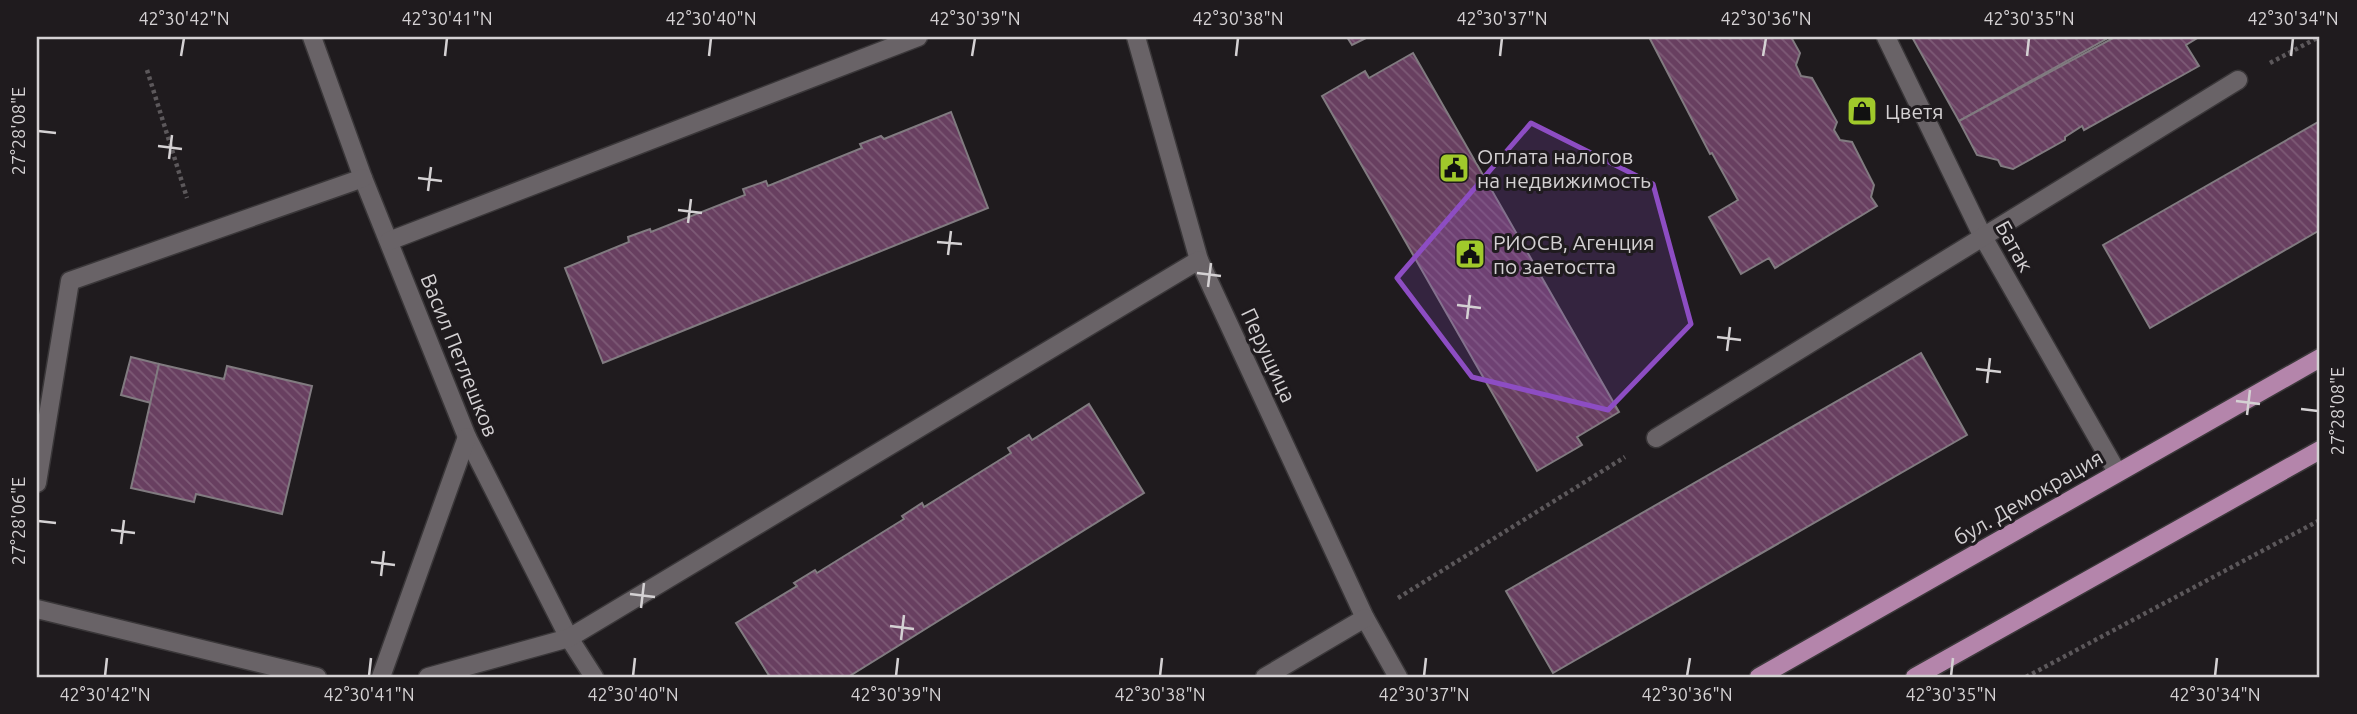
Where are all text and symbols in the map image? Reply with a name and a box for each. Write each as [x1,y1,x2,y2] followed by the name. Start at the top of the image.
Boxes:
[138,8,230,28] text: 42°30'42"N
[401,8,493,28] text: 42°30'41"N
[665,8,757,28] text: 42°30'40"N
[929,8,1021,28] text: 42°30'39"N
[1192,8,1284,28] text: 42°30'38"N
[1456,8,1548,28] text: 42°30'37"N
[1720,8,1812,28] text: 42°30'36"N
[1983,8,2075,28] text: 42°30'35"N
[2247,8,2339,28] text: 42°30'34"N
[8,87,28,175] text: 27°28'08"E
[1845,94,1879,128] shop icon: Цветя
[1885,99,1944,123] place label: Цветя
[1477,144,1651,192] place label: Оплата налогов на недвижимость
[1437,151,1471,185] public building icon: Оплата налогов на недвижимость
[1991,216,2039,276] street label: Батак
[1493,230,1655,278] place label: РИОСВ, Агенция по заетостта
[1453,237,1487,271] public building icon: РИОСВ, Агенция по заетостта
[416,270,504,440] street label: Васил Петлешков
[1237,304,1301,406] street label: Перущица
[2327,367,2347,455] text: 27°28'08"E
[1949,445,2107,549] street label: бул. Демокрация
[8,477,28,565] text: 27°28'06"E
[59,684,151,704] text: 42°30'42"N
[323,684,415,704] text: 42°30'41"N
[587,684,679,704] text: 42°30'40"N
[850,684,942,704] text: 42°30'39"N
[1114,684,1206,704] text: 42°30'38"N
[1378,684,1470,704] text: 42°30'37"N
[1641,684,1733,704] text: 42°30'36"N
[1905,684,1997,704] text: 42°30'35"N
[2169,684,2261,704] text: 42°30'34"N

